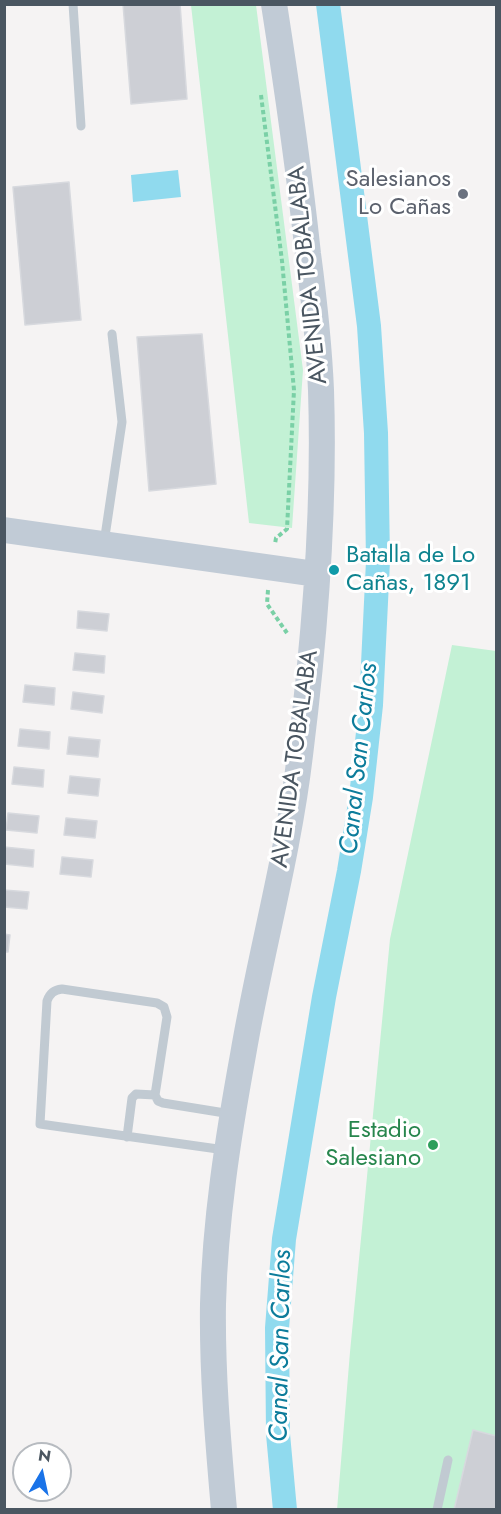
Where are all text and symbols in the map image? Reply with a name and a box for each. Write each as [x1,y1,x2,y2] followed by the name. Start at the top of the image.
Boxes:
[283,164,335,386] street label: AVENIDA TOBALABA
[346,166,451,222] place label: Salesianos Lo Cañas
[456,187,470,201] marker: Salesianos Lo Cañas
[346,542,475,598] place label: Batalla de Lo Cañas, 1891
[327,563,341,577] marker: Batalla de Lo Cañas, 1891
[266,648,326,870] street label: AVENIDA TOBALABA
[334,662,386,856] water label: Canal San Carlos
[325,1117,421,1173] place label: Estadio Salesiano
[426,1138,440,1152] marker: Estadio Salesiano
[265,1250,299,1442] water label: Canal San Carlos
[12,1442,72,1502] north arrow
[37,1443,53,1468] text: N

